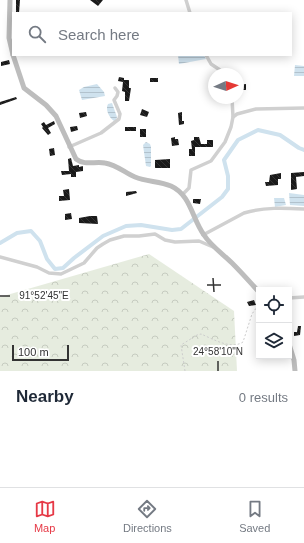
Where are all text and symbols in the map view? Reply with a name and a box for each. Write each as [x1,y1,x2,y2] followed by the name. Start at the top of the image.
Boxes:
[12,12,292,56] search box
[26,23,48,45] icon: search
[58,26,140,43] text: Search here
[208,68,244,104] north arrow
[256,287,292,359] map controls
[256,287,292,323] button: locate
[19,290,69,301] text: 91°52'45"E
[256,323,292,359] button: layers
[12,343,69,362] scale bar
[18,346,49,358] text: 100 m
[193,346,243,357] text: 24°58'10"N
[16,387,74,406] text: Nearby
[239,390,288,405] text: 0 results
[34,498,56,534] tab: Map
[123,498,172,534] tab: Directions
[239,498,270,534] tab: Saved

